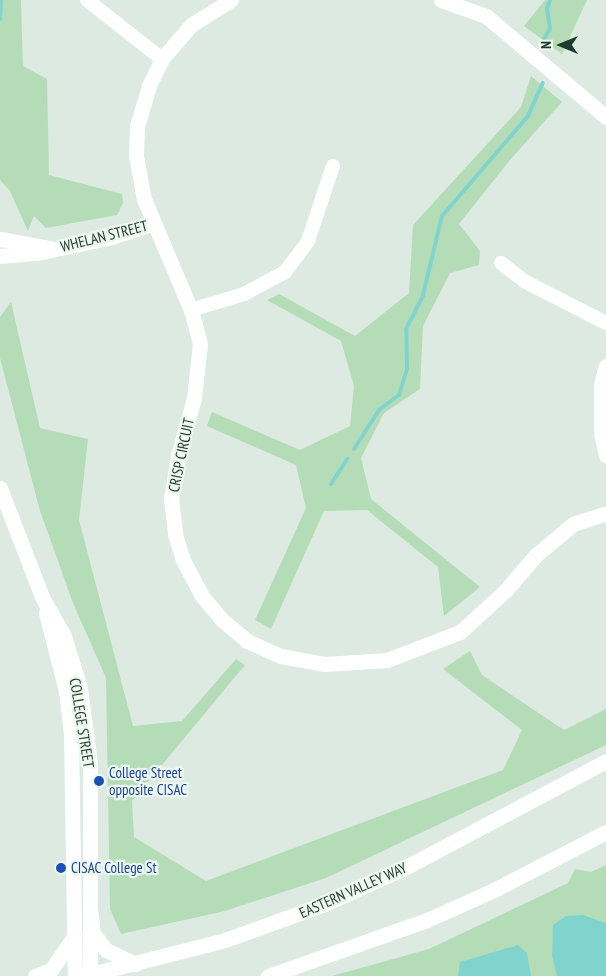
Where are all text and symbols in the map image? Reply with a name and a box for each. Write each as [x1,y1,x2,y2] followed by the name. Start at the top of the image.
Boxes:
[536,20,586,70] north arrow
[537,41,555,49] text: N
[59,216,149,256] street label: WHELAN STREET
[164,416,198,494] street label: CRISP CIRCUIT
[66,677,98,769] street label: COLLEGE STREET
[109,763,187,798] place label: College Street opposite CISAC
[93,775,105,787] marker: College Street opposite CISAC
[296,858,410,922] street label: EASTERN VALLEY WAY
[71,859,157,877] place label: CISAC College St
[55,862,67,874] marker: CISAC College St

